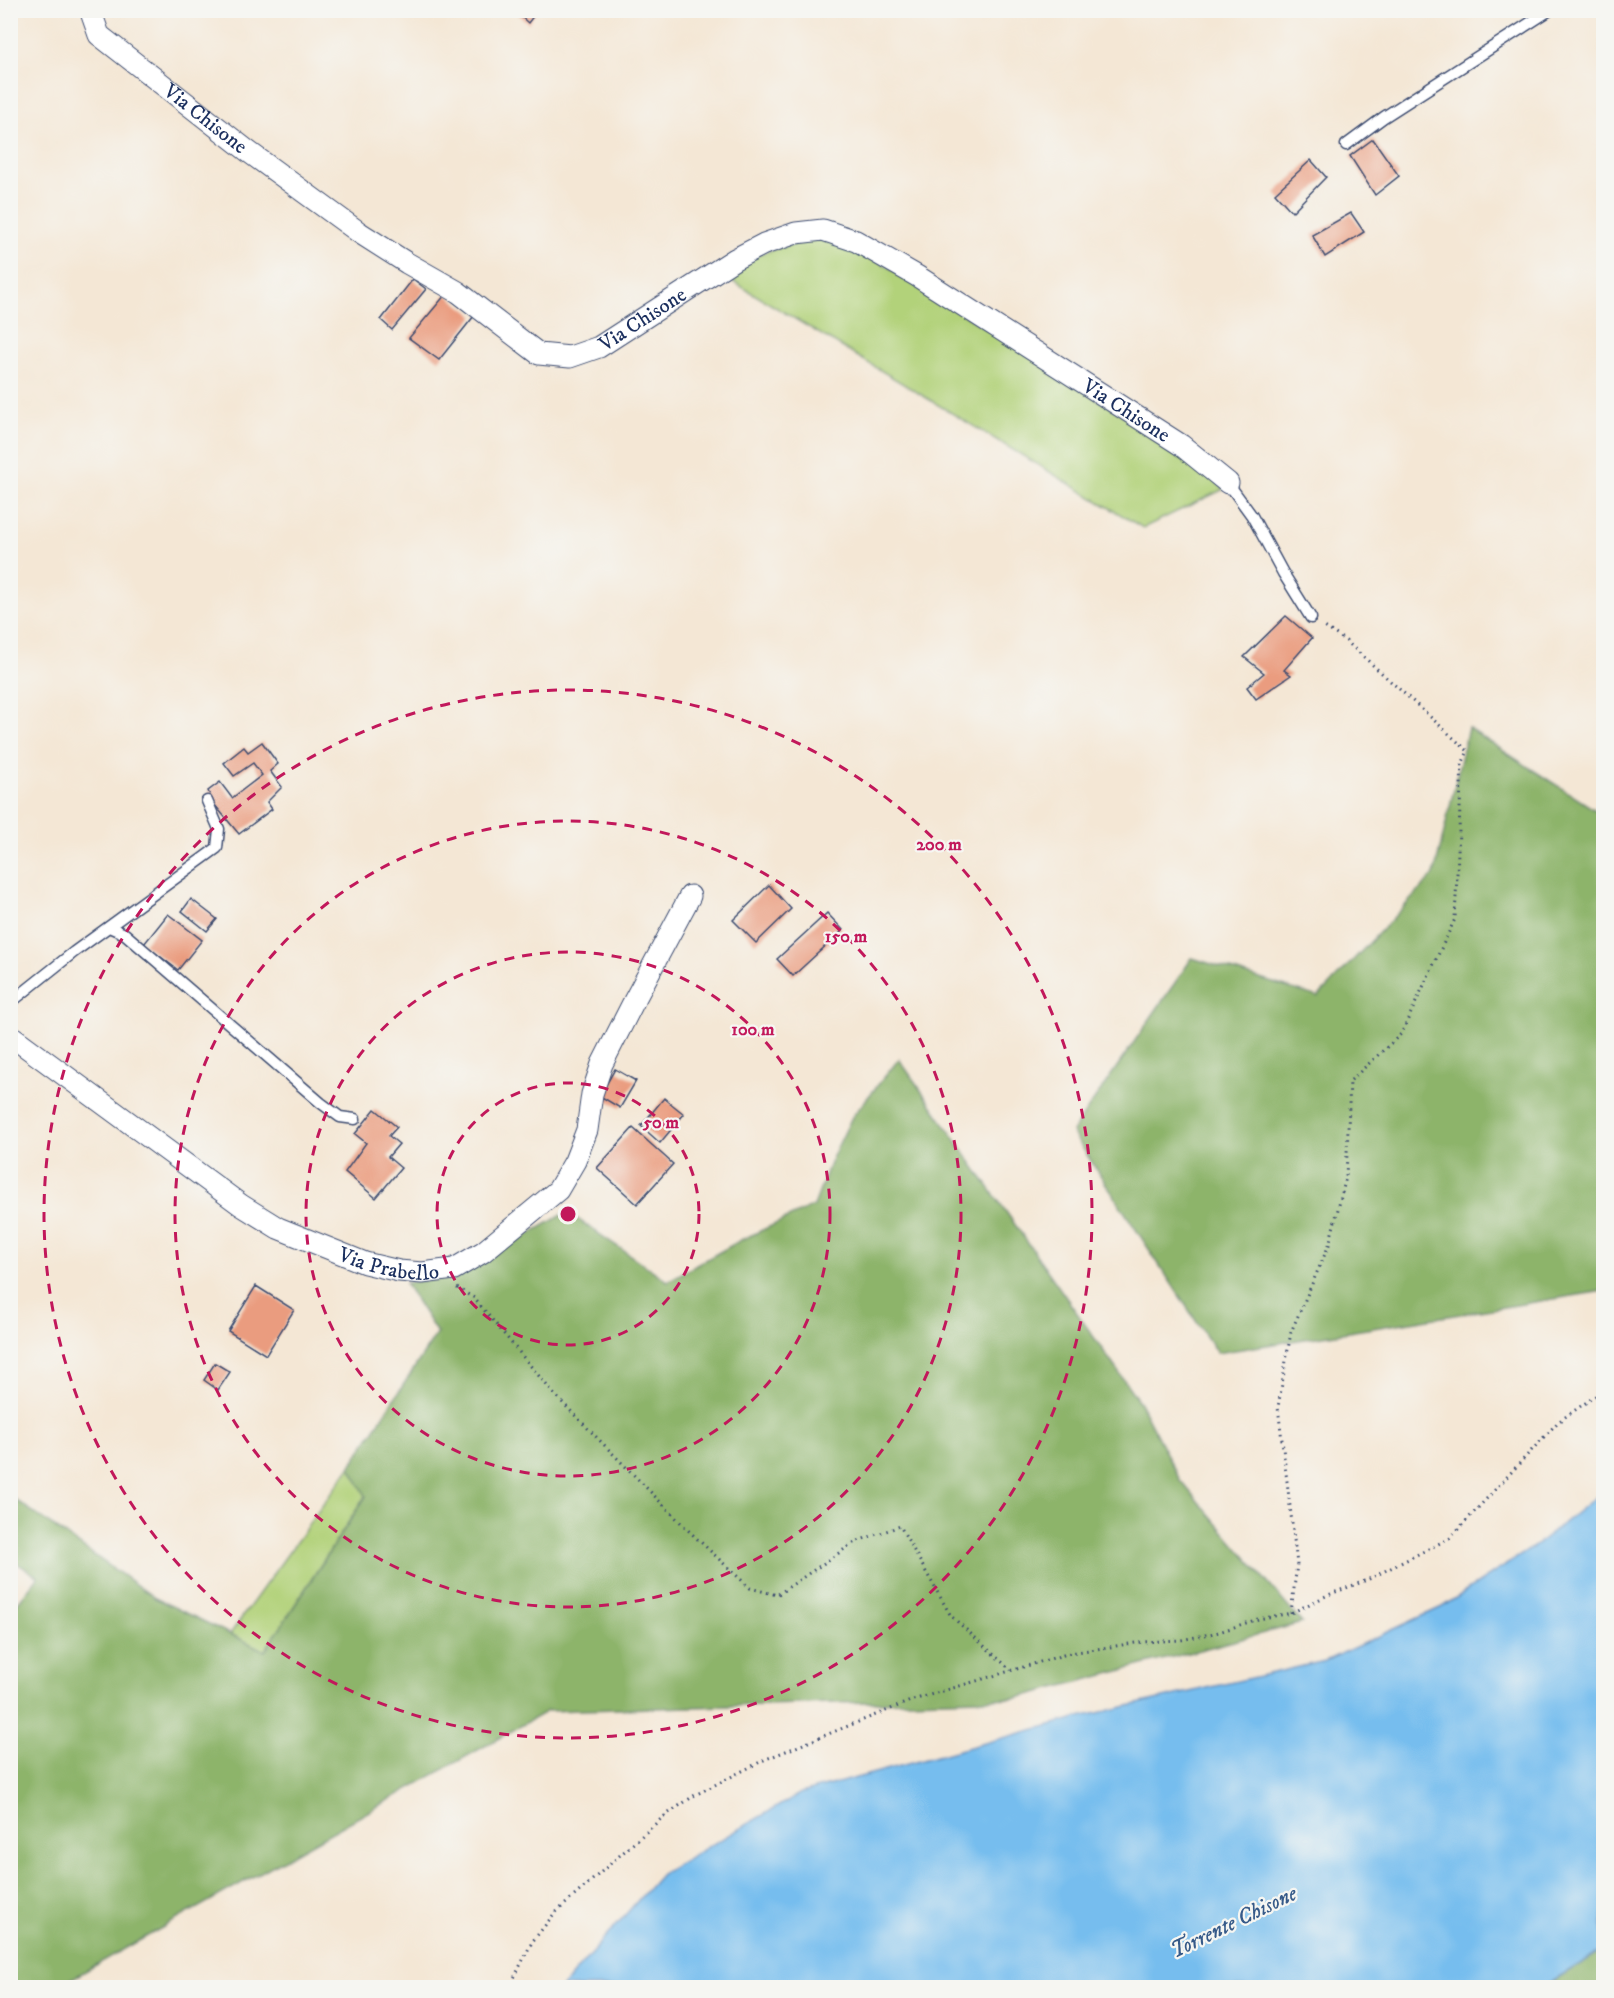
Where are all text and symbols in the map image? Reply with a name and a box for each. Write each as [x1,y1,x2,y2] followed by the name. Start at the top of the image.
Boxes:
[157,78,253,160] street label: Via Chisone
[593,282,692,358] street label: Via Chisone
[1076,373,1175,449] street label: Via Chisone
[916,834,962,856] text: 200 m
[825,926,868,948] text: 150 m
[731,1019,775,1041] text: 100 m
[642,1112,679,1134] text: 50 m
[558,1204,578,1224] centre of rings
[334,1241,441,1287] street label: Via Prabello
[1166,1880,1302,1965] water label: Torrente Chisone

